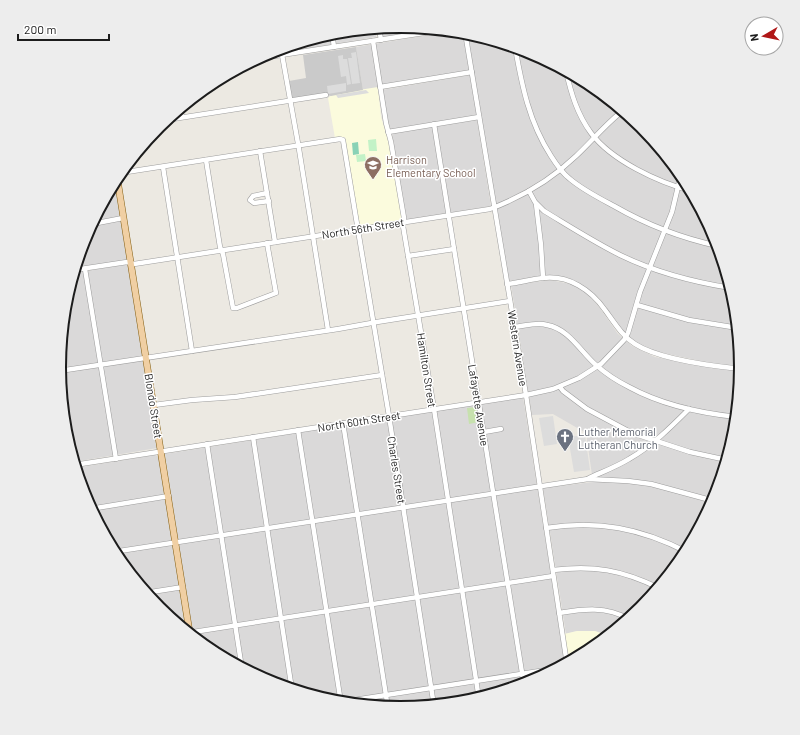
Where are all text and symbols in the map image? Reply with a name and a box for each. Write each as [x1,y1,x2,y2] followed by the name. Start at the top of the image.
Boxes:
[18,16,109,42] scale bar
[744,16,784,56] north arrow
[24,22,56,36] text: 200 m
[747,33,761,42] text: N
[386,153,476,179] place label: Harrison Elementary School
[363,155,383,180] school or university icon: Harrison Elementary School
[321,215,405,241] street label: North 56th Street
[506,309,530,387] street label: Western Avenue
[415,332,439,408] street label: Hamilton Street
[466,363,492,447] street label: Lafayette Avenue
[142,373,166,439] street label: Blondo Street
[317,408,401,434] street label: North 60th Street
[578,425,658,451] place label: Luther Memorial Lutheran Church
[555,427,575,452] church icon: Luther Memorial Lutheran Church
[385,435,409,505] street label: Charles Street

